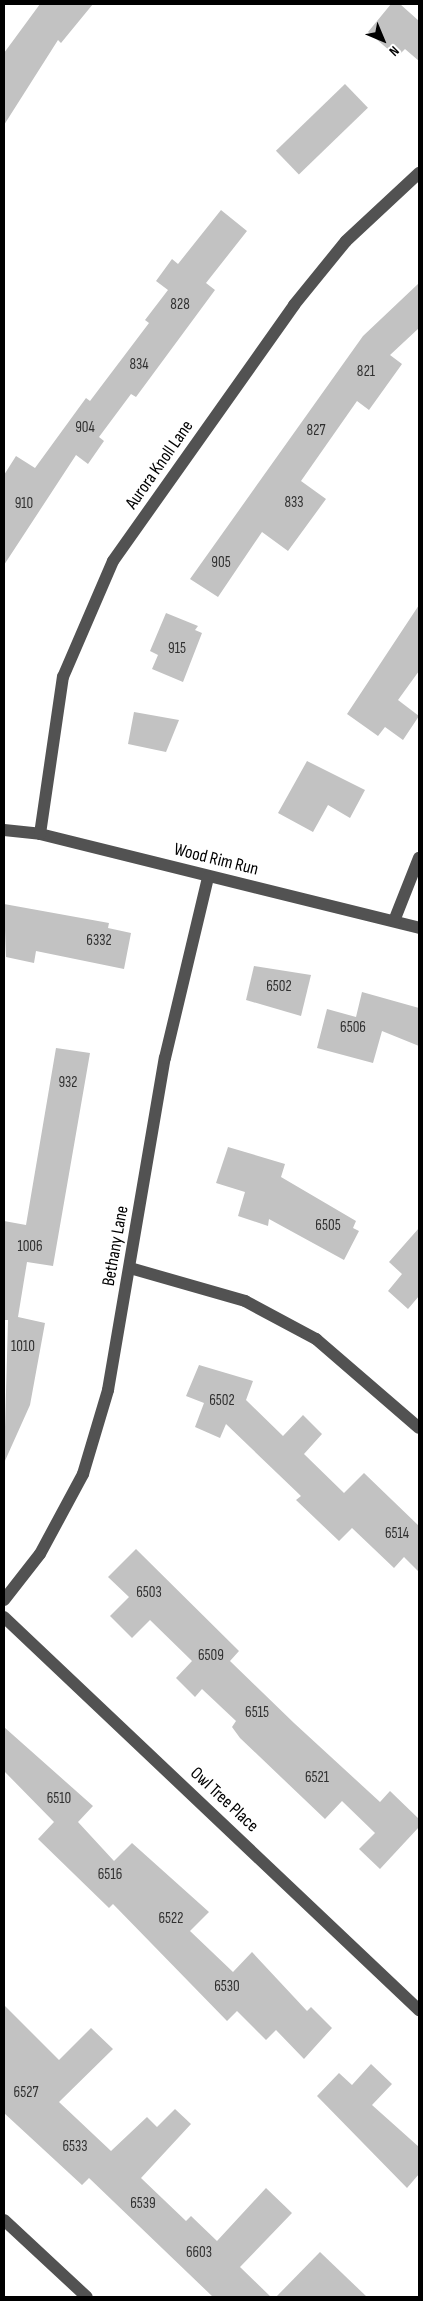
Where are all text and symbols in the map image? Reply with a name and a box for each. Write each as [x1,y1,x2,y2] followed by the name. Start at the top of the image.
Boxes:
[358,15,408,65] north arrow
[385,42,403,60] text: N
[170,296,190,314] house number: 828
[129,356,149,374] house number: 834
[357,363,375,381] house number: 821
[121,416,199,514] street label: Aurora Knoll Lane
[75,419,95,437] house number: 904
[307,422,325,440] house number: 827
[284,494,304,512] house number: 833
[15,495,33,513] house number: 910
[211,554,231,572] house number: 905
[168,640,186,658] house number: 915
[171,839,261,881] street label: Wood Rim Run
[86,932,112,950] house number: 6332
[266,978,292,996] house number: 6502
[340,1019,366,1037] house number: 6506
[58,1074,78,1092] house number: 932
[98,1204,134,1288] street label: Bethany Lane
[315,1217,341,1235] house number: 6505
[17,1238,43,1256] house number: 1006
[11,1338,35,1356] house number: 1010
[209,1392,235,1410] house number: 6502
[385,1525,409,1543] house number: 6514
[136,1584,162,1602] house number: 6503
[198,1647,224,1665] house number: 6509
[245,1704,269,1722] house number: 6515
[185,1763,263,1837] street label: Owl Tree Place
[305,1769,329,1787] house number: 6521
[47,1790,71,1808] house number: 6510
[98,1866,122,1884] house number: 6516
[159,1910,183,1928] house number: 6522
[214,1978,240,1996] house number: 6530
[14,2084,38,2102] house number: 6527
[62,2138,88,2156] house number: 6533
[130,2195,156,2213] house number: 6539
[186,2244,212,2262] house number: 6603

